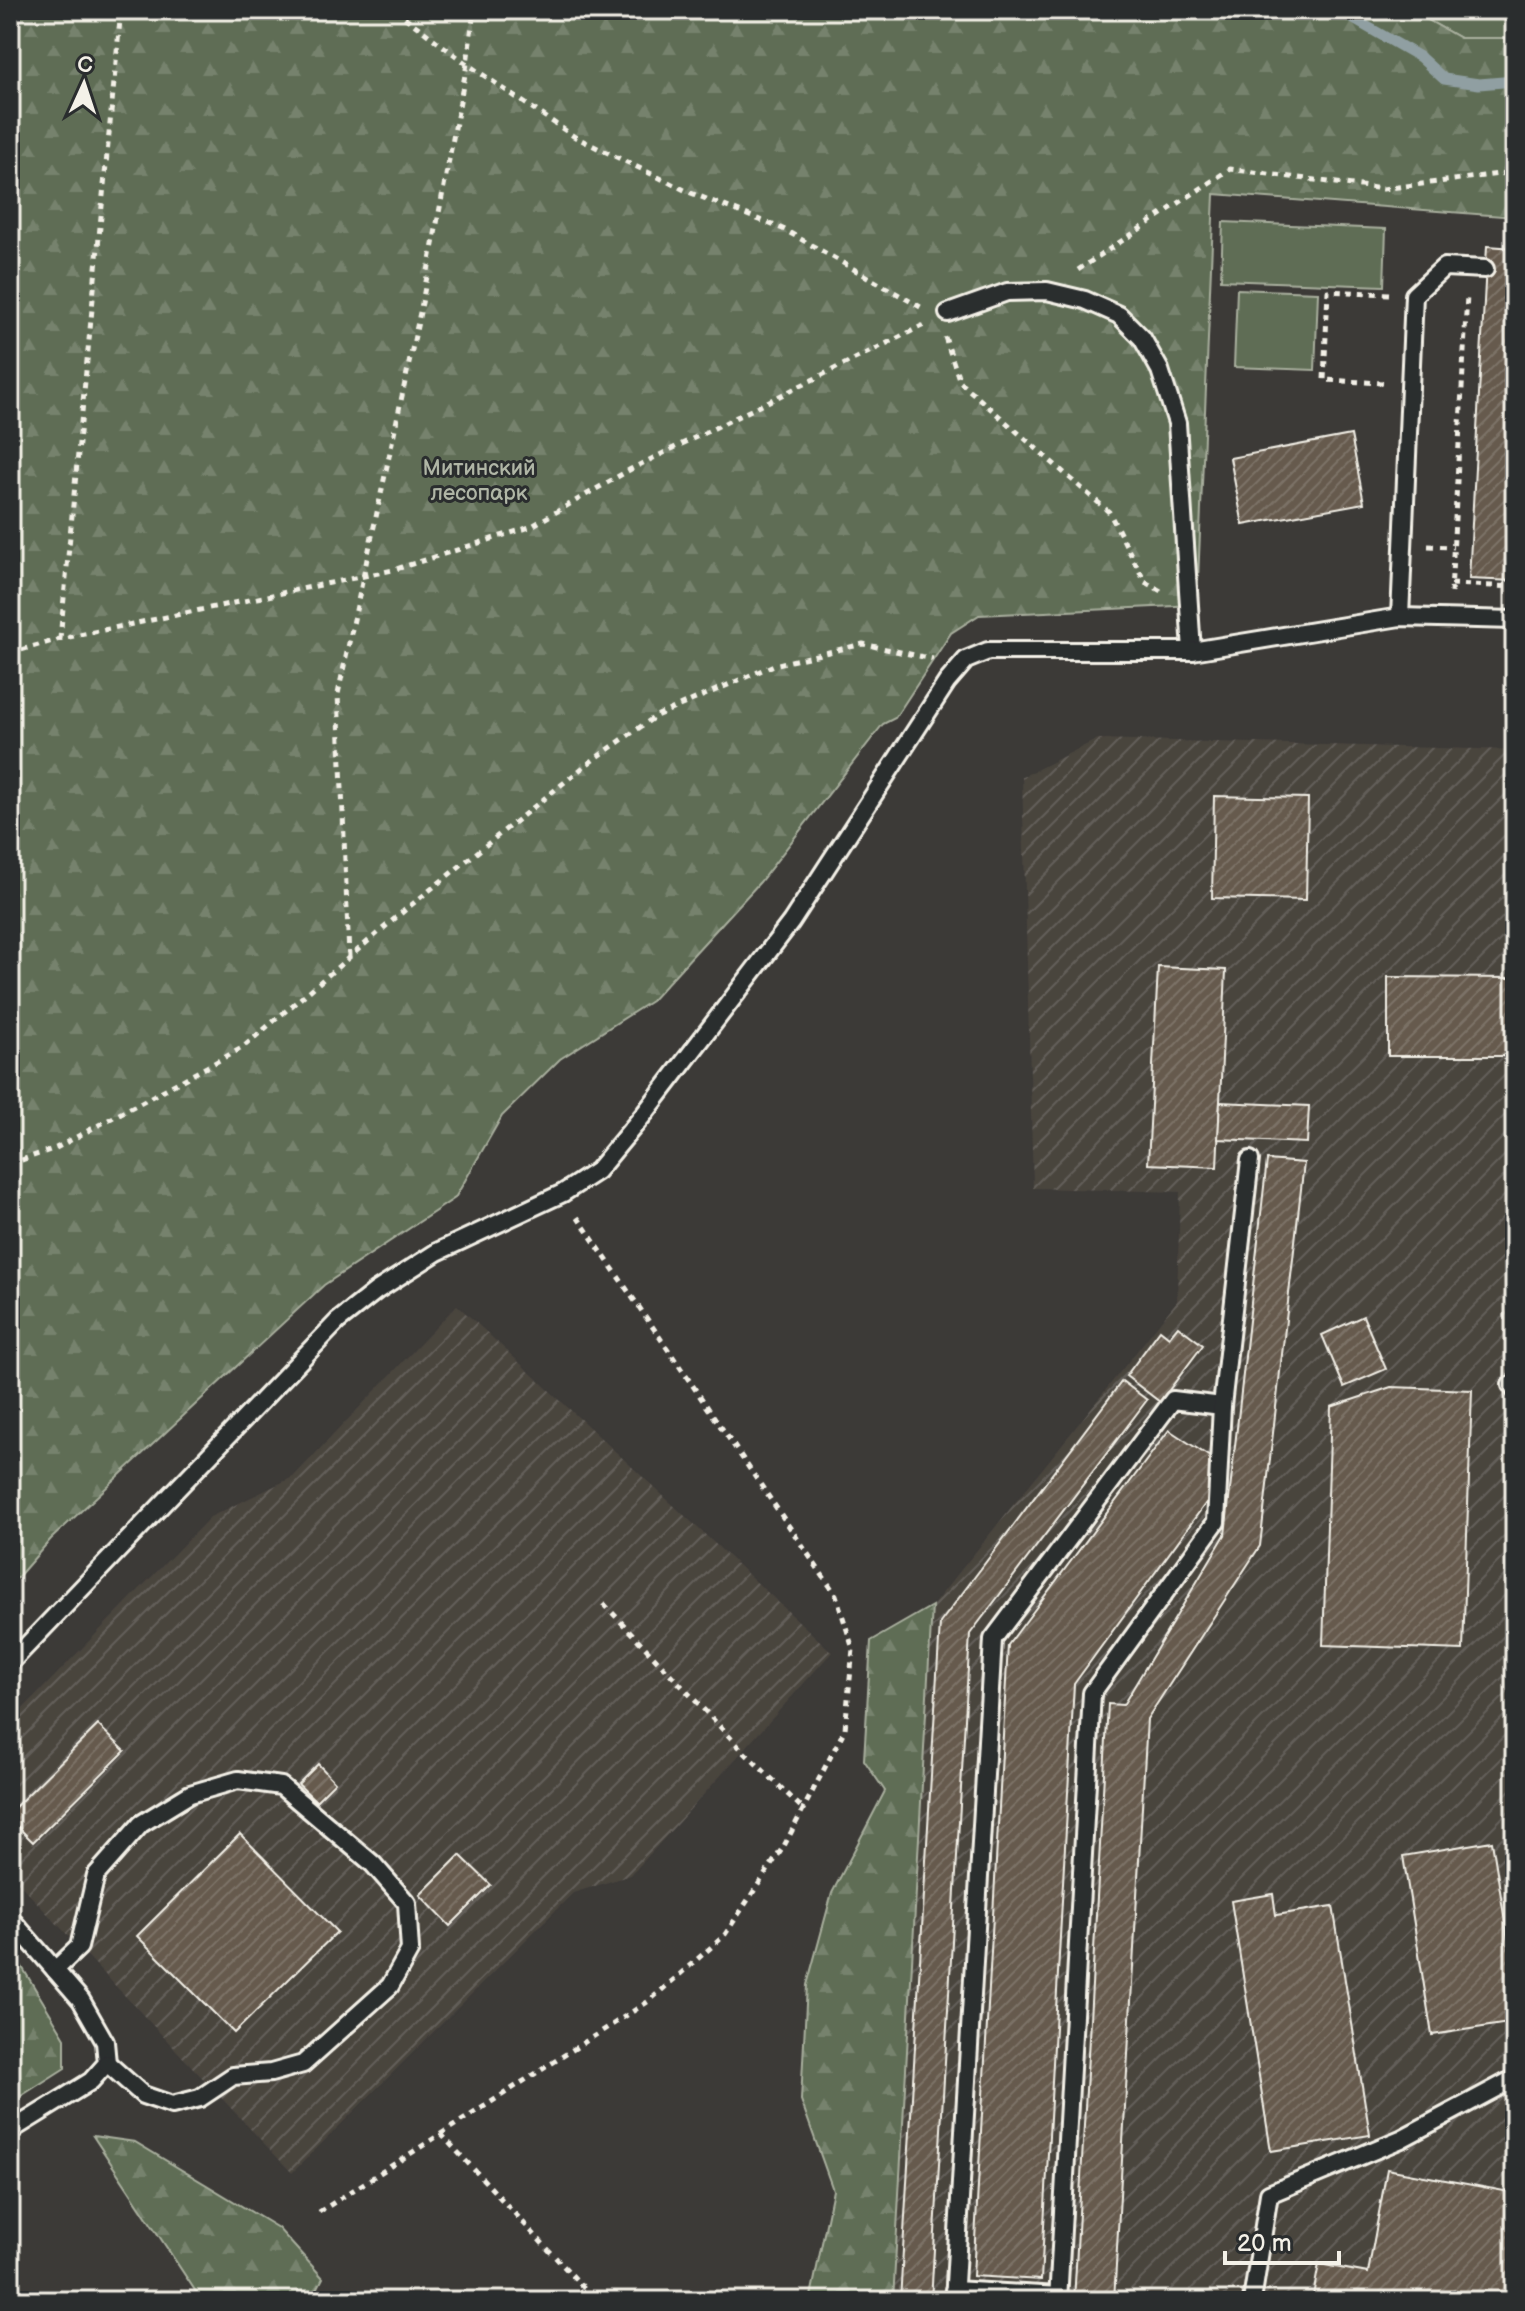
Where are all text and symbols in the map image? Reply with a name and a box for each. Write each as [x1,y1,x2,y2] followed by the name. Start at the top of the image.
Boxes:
[44,44,124,124] north arrow
[77,52,93,79] text: С
[423,455,535,507] park label: Митинский лесопарк
[1225,2215,1339,2265] scale bar
[1237,2229,1292,2258] text: 20 m

